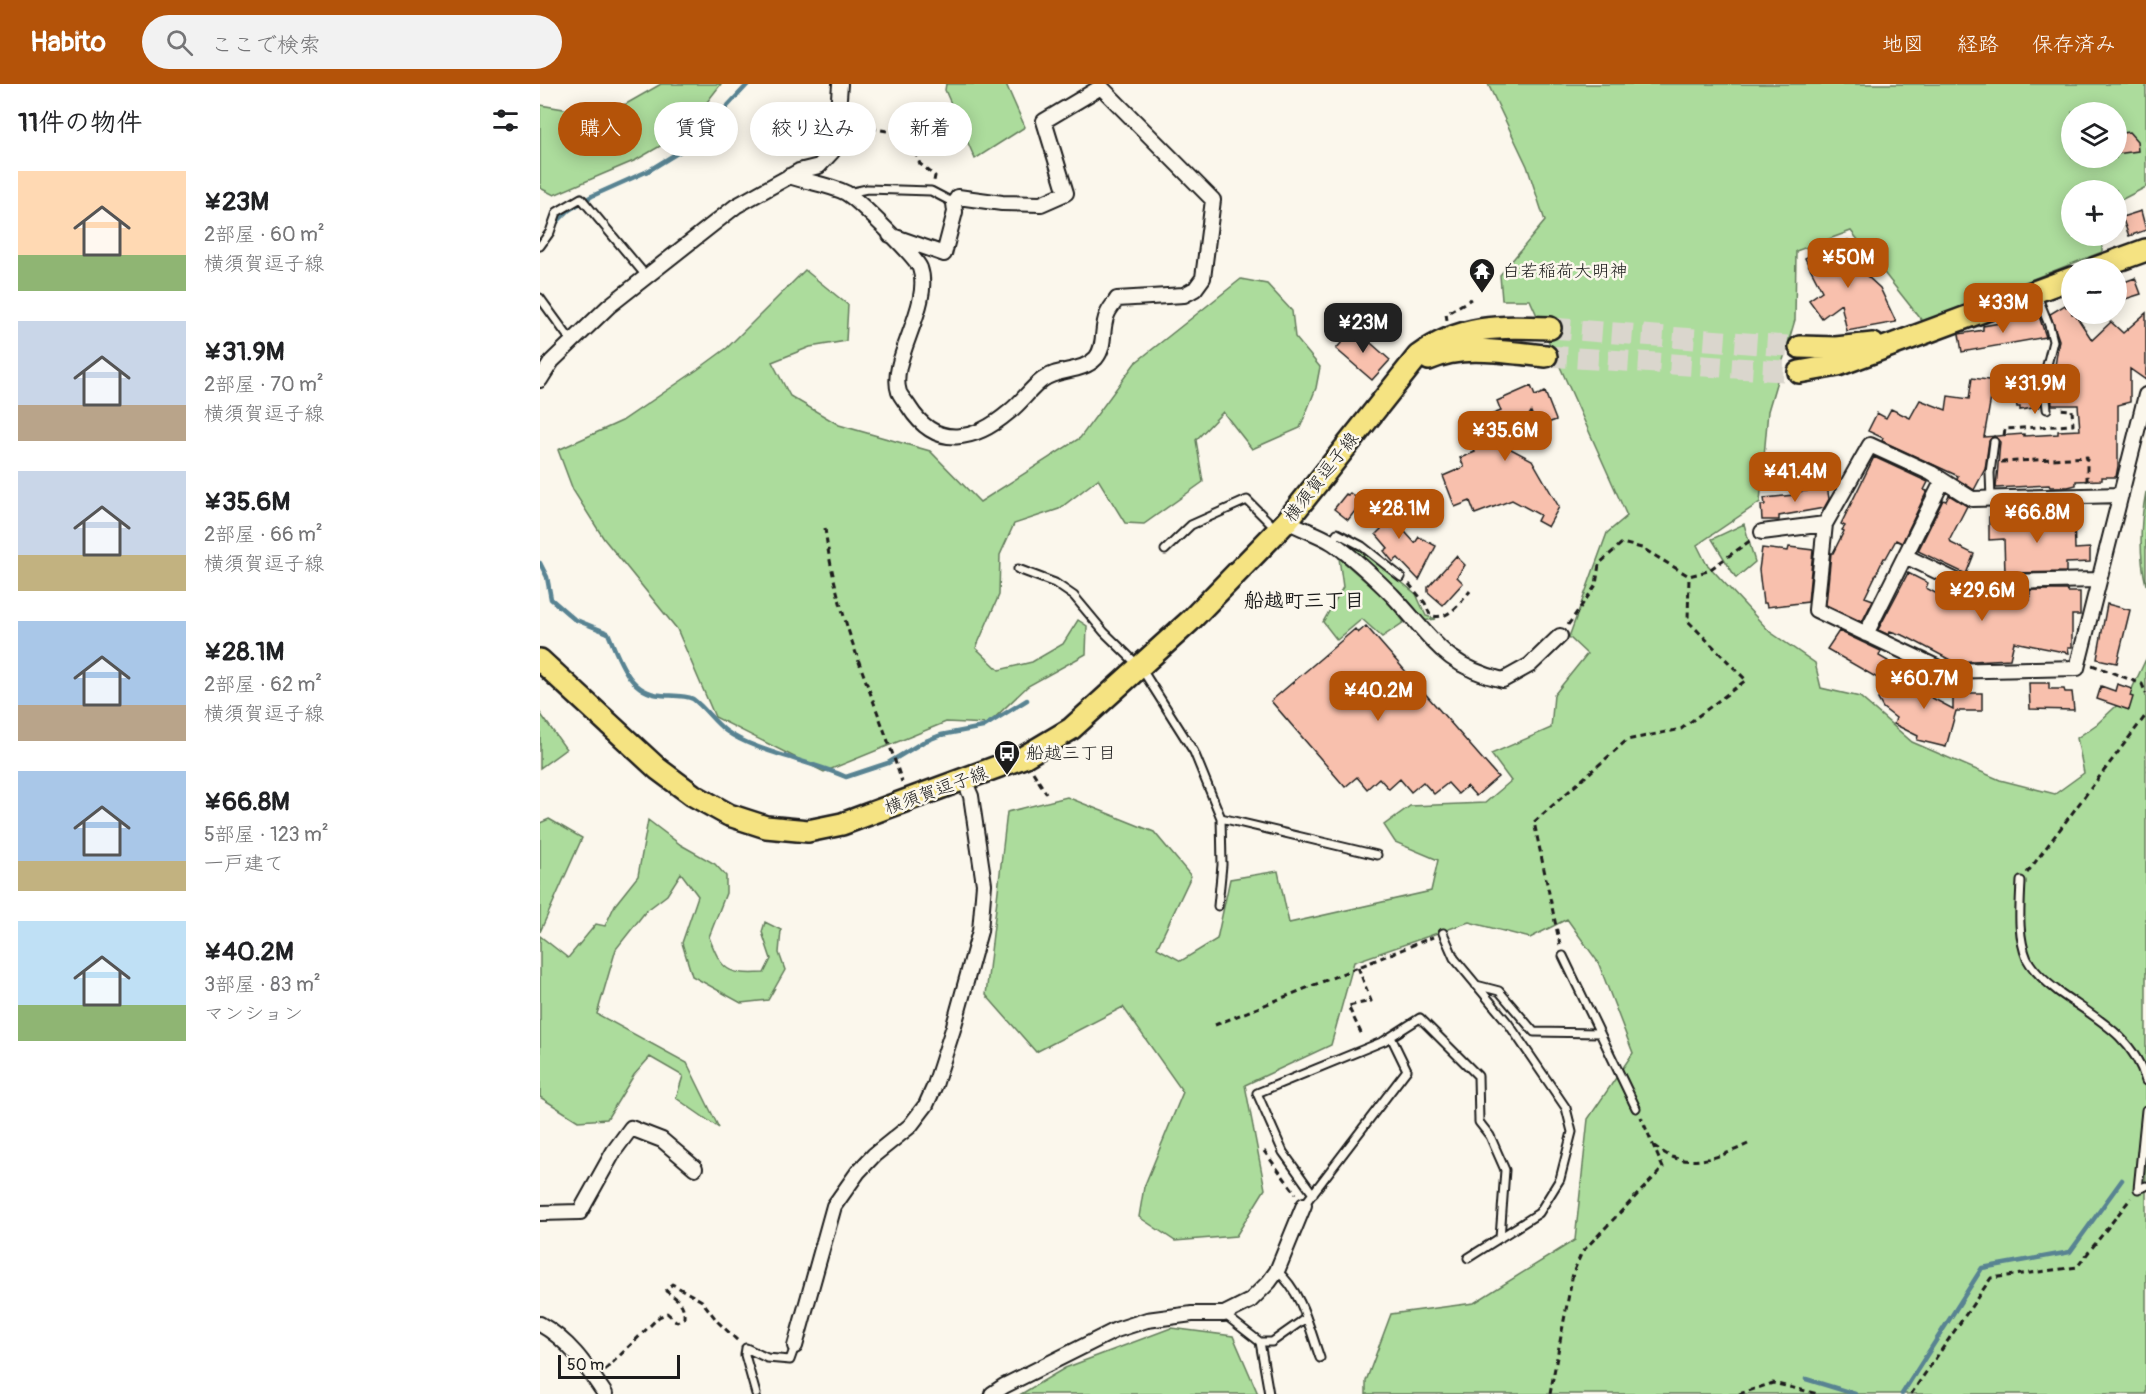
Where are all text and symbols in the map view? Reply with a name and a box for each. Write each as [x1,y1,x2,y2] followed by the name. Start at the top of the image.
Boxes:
[142,15,562,69] search box
[30,25,106,60] text: Habito
[163,26,196,59] icon: search
[211,31,321,59] text: ここで検索
[1882,31,1924,58] text: 地図
[1957,31,1999,58] text: 経路
[2032,31,2116,58] text: 保存済み
[558,102,642,156] chip: 購入
[654,102,738,156] chip: 賃貸
[750,102,876,156] chip: 絞り込み
[888,102,972,156] chip: 新着
[2061,102,2127,324] map controls
[2061,102,2127,168] button: layers
[489,104,522,137] icon: filters
[18,107,142,139] text: 11件の物件
[2061,180,2127,246] button: +
[204,186,269,218] text: ¥23M
[66,195,138,267] icon: home
[204,222,325,247] text: 2部屋 · 60 m²
[1812,238,1884,289] pin: ¥50M
[1822,245,1874,270] text: ¥50M
[204,251,324,276] text: 横須賀逗子線
[1467,256,1497,294] temple icon: 白若稲荷大明神
[2061,258,2127,324] button: −
[1502,260,1628,283] place label: 白若稲荷大明神
[1967,283,2039,334] pin: ¥33M
[1978,290,2028,315] text: ¥33M
[1327,303,1399,354] pin: ¥23M
[1338,310,1388,335] text: ¥23M
[204,336,285,368] text: ¥31.9M
[66,345,138,417] icon: home
[1986,364,2084,415] pin: ¥31.9M
[2004,371,2066,396] text: ¥31.9M
[204,372,324,397] text: 2部屋 · 70 m²
[204,401,324,426] text: 横須賀逗子線
[1456,411,1554,462] pin: ¥35.6M
[1472,418,1538,443] text: ¥35.6M
[1279,428,1364,527] street label: 横須賀逗子線
[1746,452,1844,503] pin: ¥41.4M
[1763,459,1827,484] text: ¥41.4M
[204,486,290,518] text: ¥35.6M
[1350,489,1448,540] pin: ¥28.1M
[1988,493,2086,544] pin: ¥66.8M
[66,495,138,567] icon: home
[1368,496,1430,521] text: ¥28.1M
[2004,500,2070,525] text: ¥66.8M
[204,522,323,547] text: 2部屋 · 66 m²
[204,551,324,576] text: 横須賀逗子線
[1933,571,2031,622] pin: ¥29.6M
[1949,578,2015,603] text: ¥29.6M
[1244,588,1364,613] district label: 船越町三丁目
[204,636,284,668] text: ¥28.1M
[66,645,138,717] icon: home
[1875,659,1973,710] pin: ¥60.7M
[1890,666,1958,691] text: ¥60.7M
[1329,671,1427,722] pin: ¥40.2M
[204,672,322,697] text: 2部屋 · 62 m²
[1343,678,1413,703] text: ¥40.2M
[204,701,324,726] text: 横須賀逗子線
[992,738,1022,776] bus stop icon: 船越三丁目
[1026,742,1116,765] place label: 船越三丁目
[881,761,991,820] street label: 横須賀逗子線
[204,786,290,818] text: ¥66.8M
[66,795,138,867] icon: home
[204,822,328,847] text: 5部屋 · 123 m²
[204,851,284,876] text: 一戸建て
[204,936,294,968] text: ¥40.2M
[66,945,138,1017] icon: home
[204,972,320,997] text: 3部屋 · 83 m²
[204,1001,303,1026] text: マンション
[558,1352,680,1380] scale bar
[567,1355,604,1375] text: 50 m

